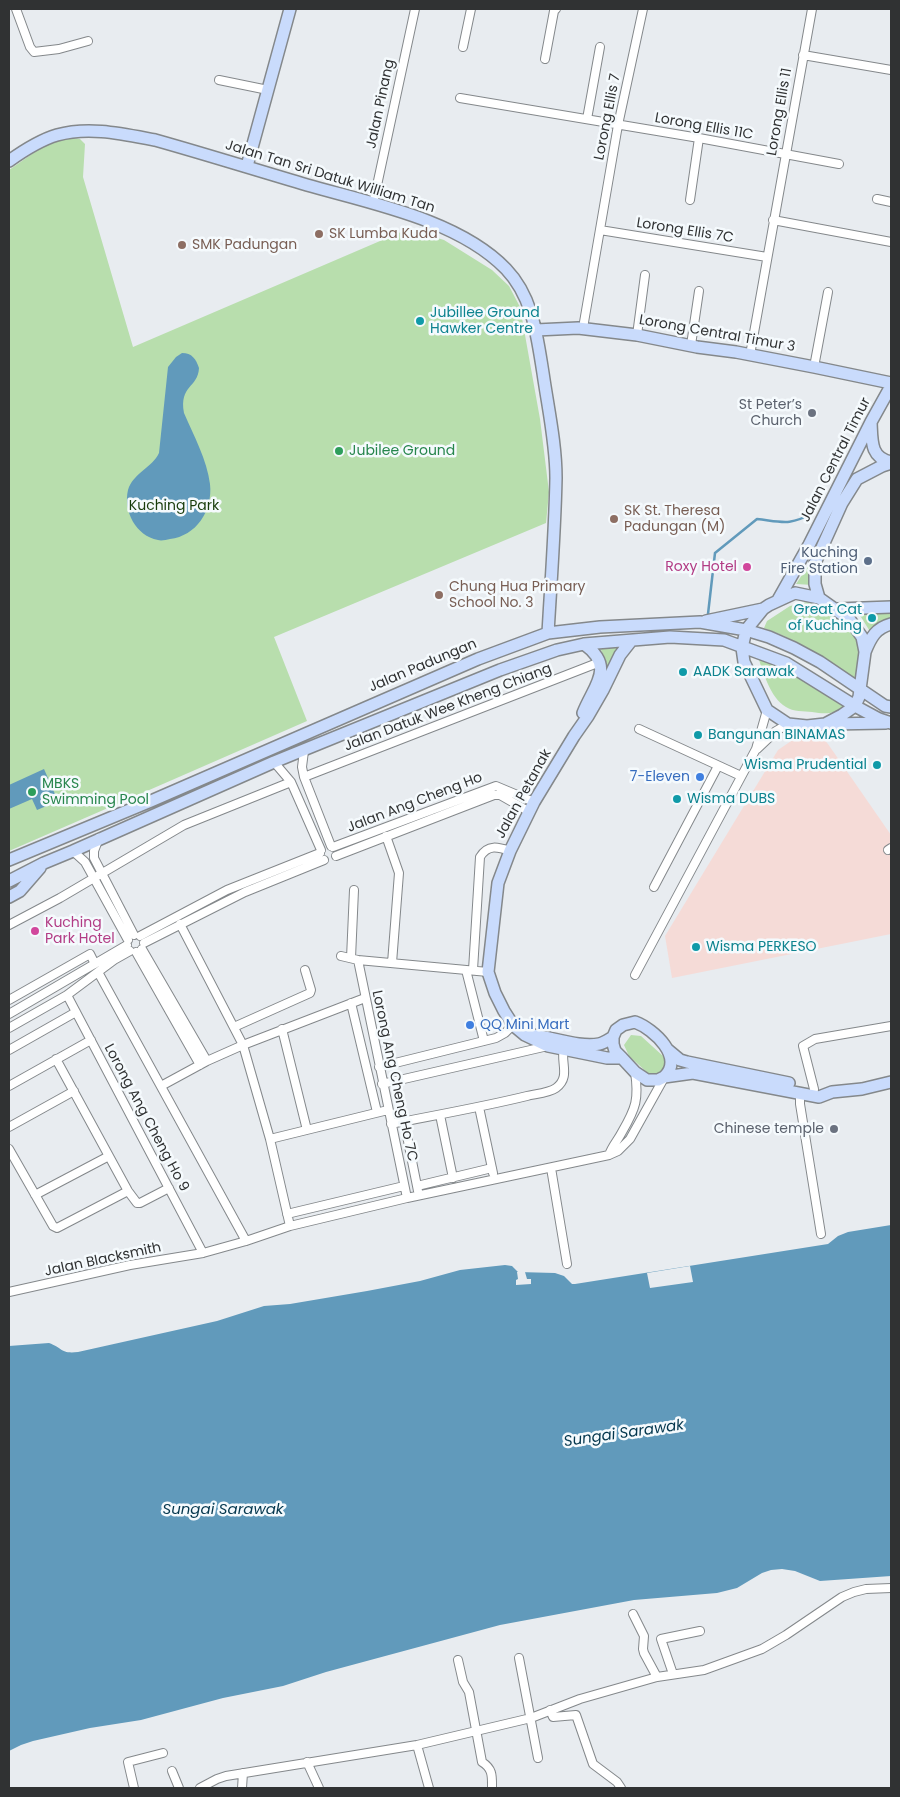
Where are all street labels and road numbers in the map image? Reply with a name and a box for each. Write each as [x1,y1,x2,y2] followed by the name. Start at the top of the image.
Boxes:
[363,58,399,150] street label: Jalan Pinang
[764,67,796,157] street label: Lorong Ellis 11
[591,72,625,162] street label: Lorong Ellis 7
[653,110,755,144] street label: Lorong Ellis 11C
[223,137,437,217] street label: Jalan Tan Sri Datuk William Tan
[635,215,735,247] street label: Lorong Ellis 7C
[638,312,796,356] street label: Lorong Central Timur 3
[797,395,875,525] street label: Jalan Central Timur
[367,636,479,696] street label: Jalan Padungan
[342,661,554,755] street label: Jalan Datuk Wee Kheng Chiang
[493,746,555,842] street label: Jalan Petanak
[345,769,485,837] street label: Jalan Ang Cheng Ho
[368,989,420,1163] street label: Lorong Ang Cheng Ho 7C
[100,1041,192,1195] street label: Lorong Ang Cheng Ho 9
[43,1239,163,1281] street label: Jalan Blacksmith

